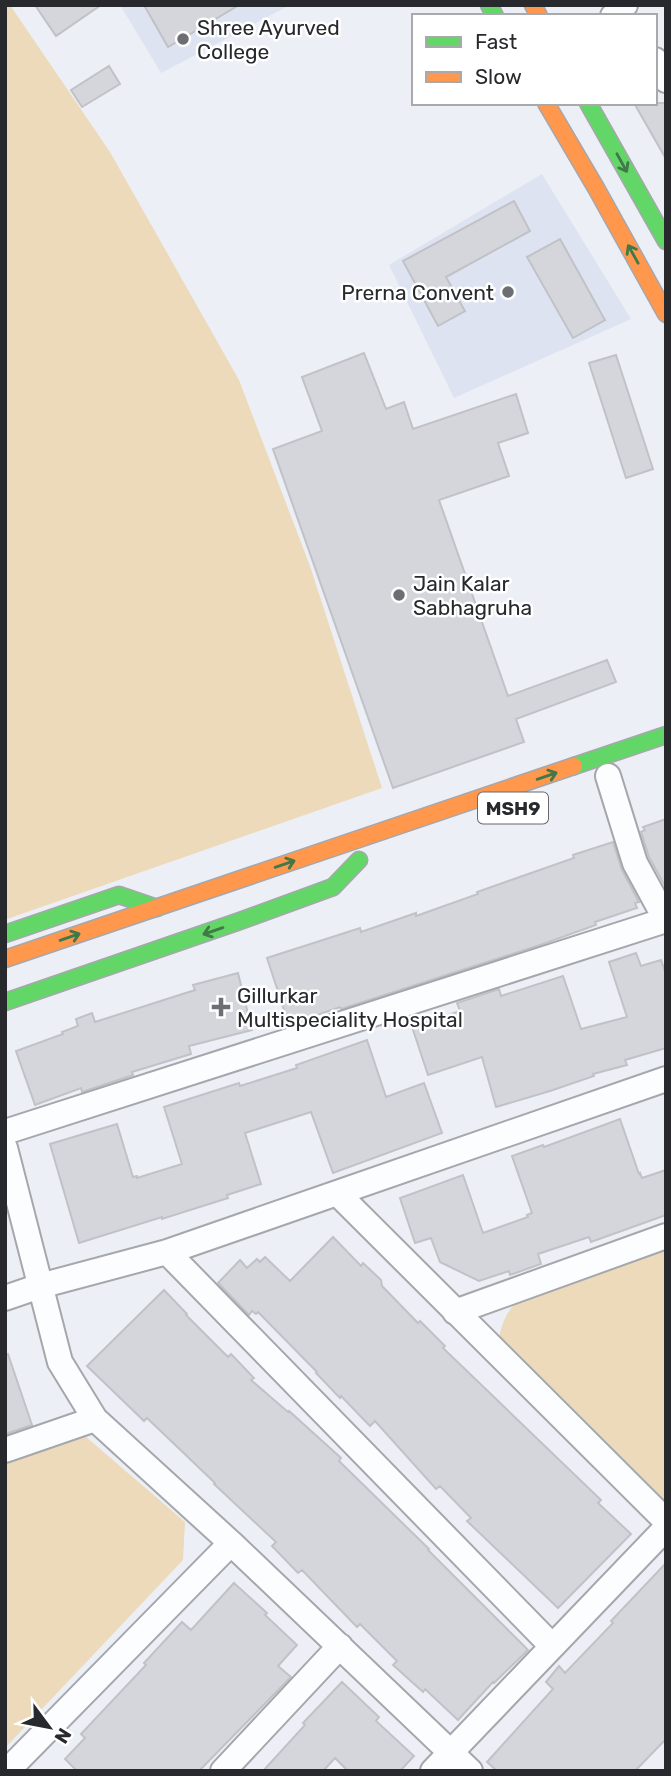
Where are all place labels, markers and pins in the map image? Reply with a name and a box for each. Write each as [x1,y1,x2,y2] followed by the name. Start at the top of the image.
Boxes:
[197,15,340,64] place label: Shree Ayurved College
[175,31,191,47] marker: Shree Ayurved College
[341,280,494,305] place label: Prerna Convent
[500,284,516,300] marker: Prerna Convent
[413,571,532,620] place label: Jain Kalar Sabhagruha
[391,587,407,603] marker: Jain Kalar Sabhagruha
[237,983,463,1032] place label: Gillurkar Multispeciality Hospital
[211,997,231,1017] marker: Gillurkar Multispeciality Hospital

